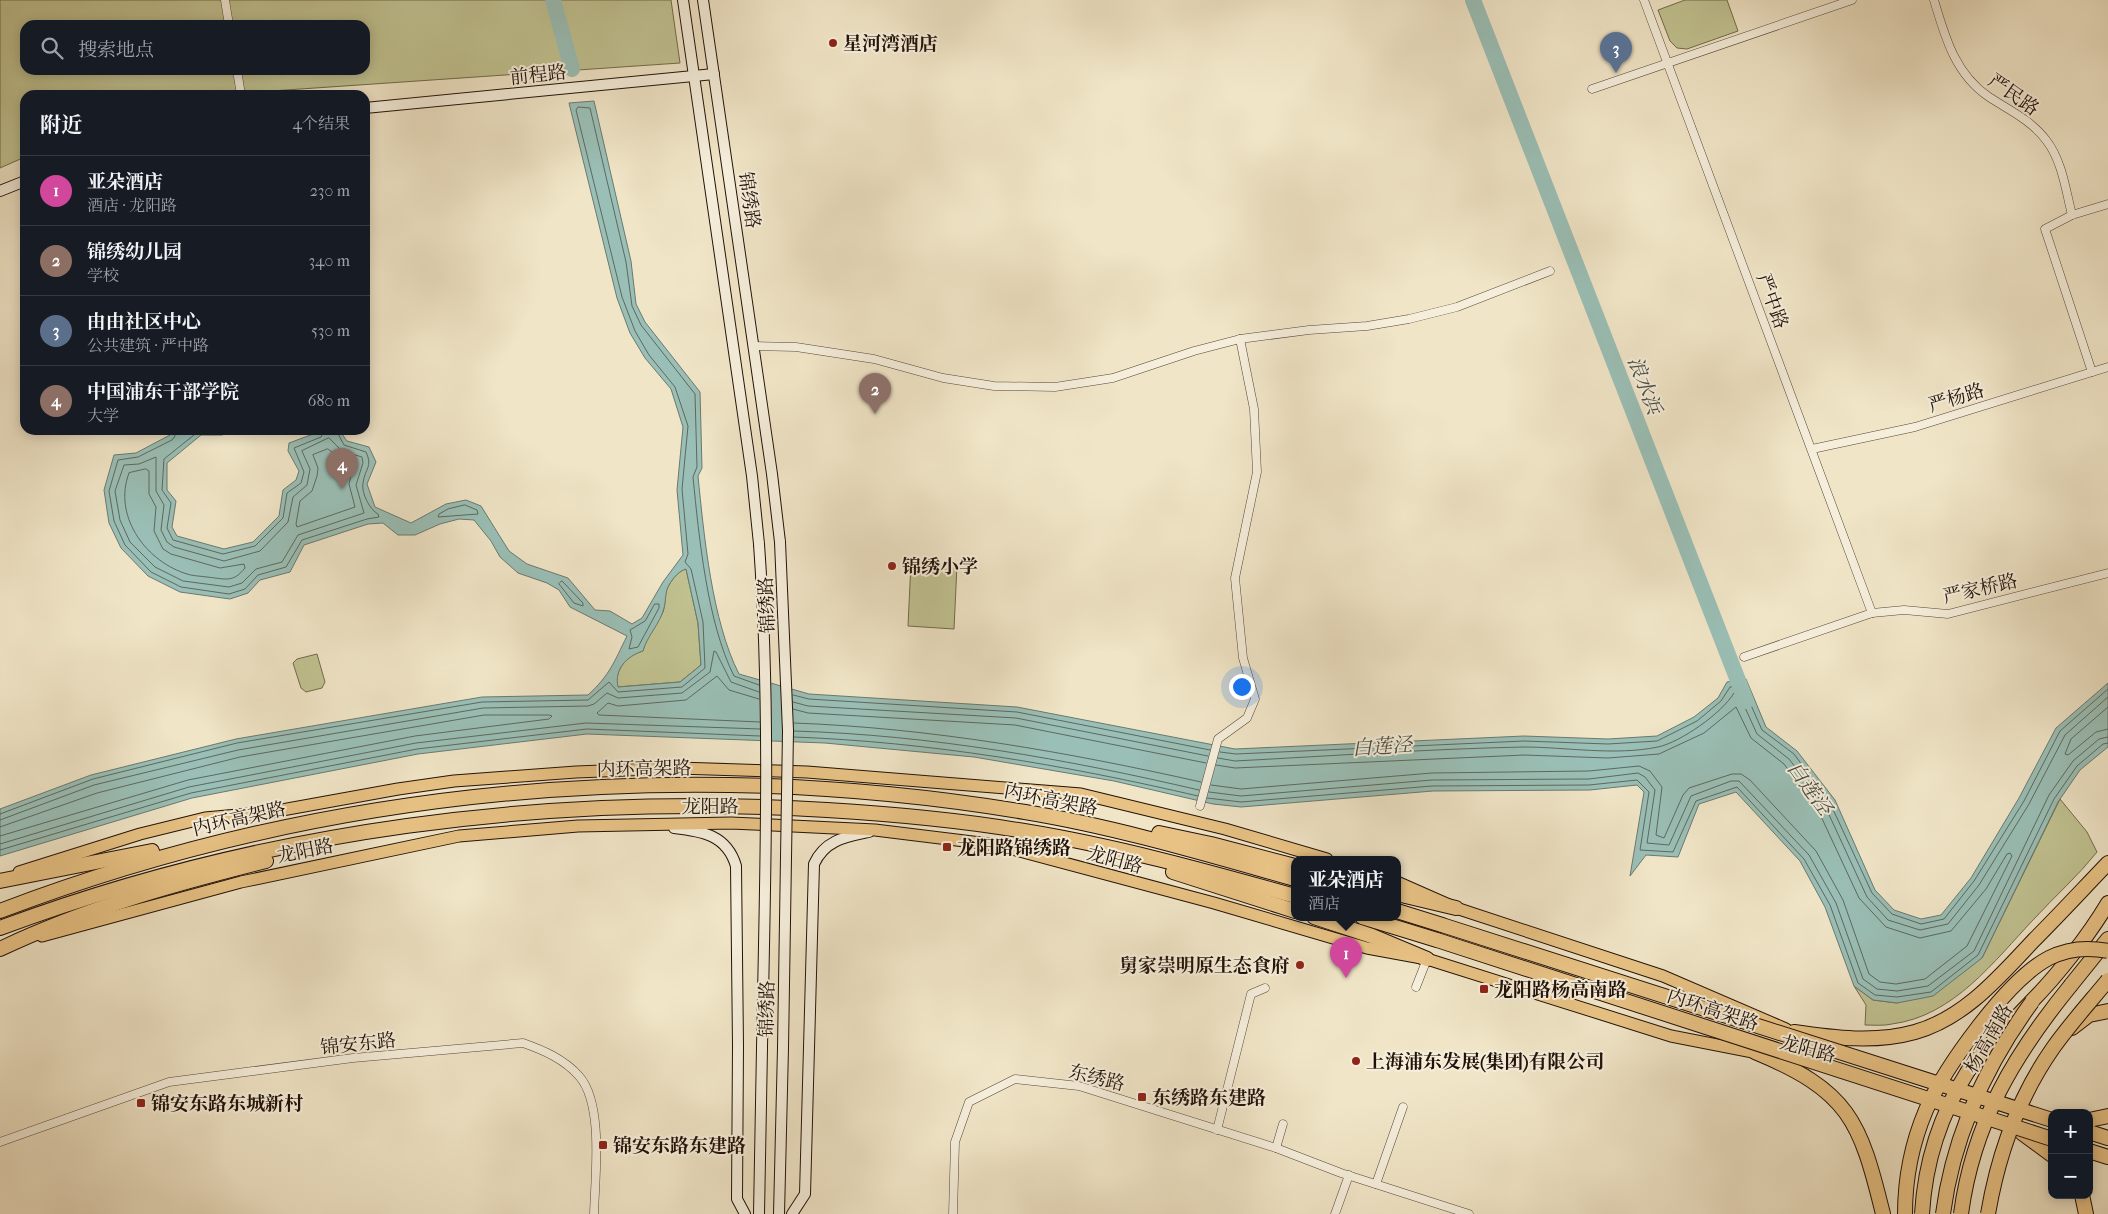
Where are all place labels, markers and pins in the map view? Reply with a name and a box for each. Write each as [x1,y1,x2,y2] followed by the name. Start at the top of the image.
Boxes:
[1600,32,1632,73] pin: 3
[843,33,938,55] place label: 星河湾酒店
[827,37,839,49] marker: 星河湾酒店
[859,373,891,414] pin: 2
[326,448,358,489] pin: 4
[902,556,978,578] place label: 锦绣小学
[886,560,898,572] marker: 锦绣小学
[957,837,1071,859] place label: 龙阳路锦绣路
[941,841,953,853] marker: 龙阳路锦绣路
[1330,937,1362,978] pin: 1
[1119,955,1290,977] place label: 舅家崇明原生态食府
[1294,959,1306,971] marker: 舅家崇明原生态食府
[1494,979,1627,1001] place label: 龙阳路杨高南路
[1478,983,1490,995] marker: 龙阳路杨高南路
[1366,1051,1605,1073] place label: 上海浦东发展(集团)有限公司
[1350,1055,1362,1067] marker: 上海浦东发展(集团)有限公司
[1152,1087,1266,1109] place label: 东绣路东建路
[1136,1091,1148,1103] marker: 东绣路东建路
[151,1093,303,1115] place label: 锦安东路东城新村
[135,1097,147,1109] marker: 锦安东路东城新村
[613,1135,746,1157] place label: 锦安东路东建路
[597,1139,609,1151] marker: 锦安东路东建路

